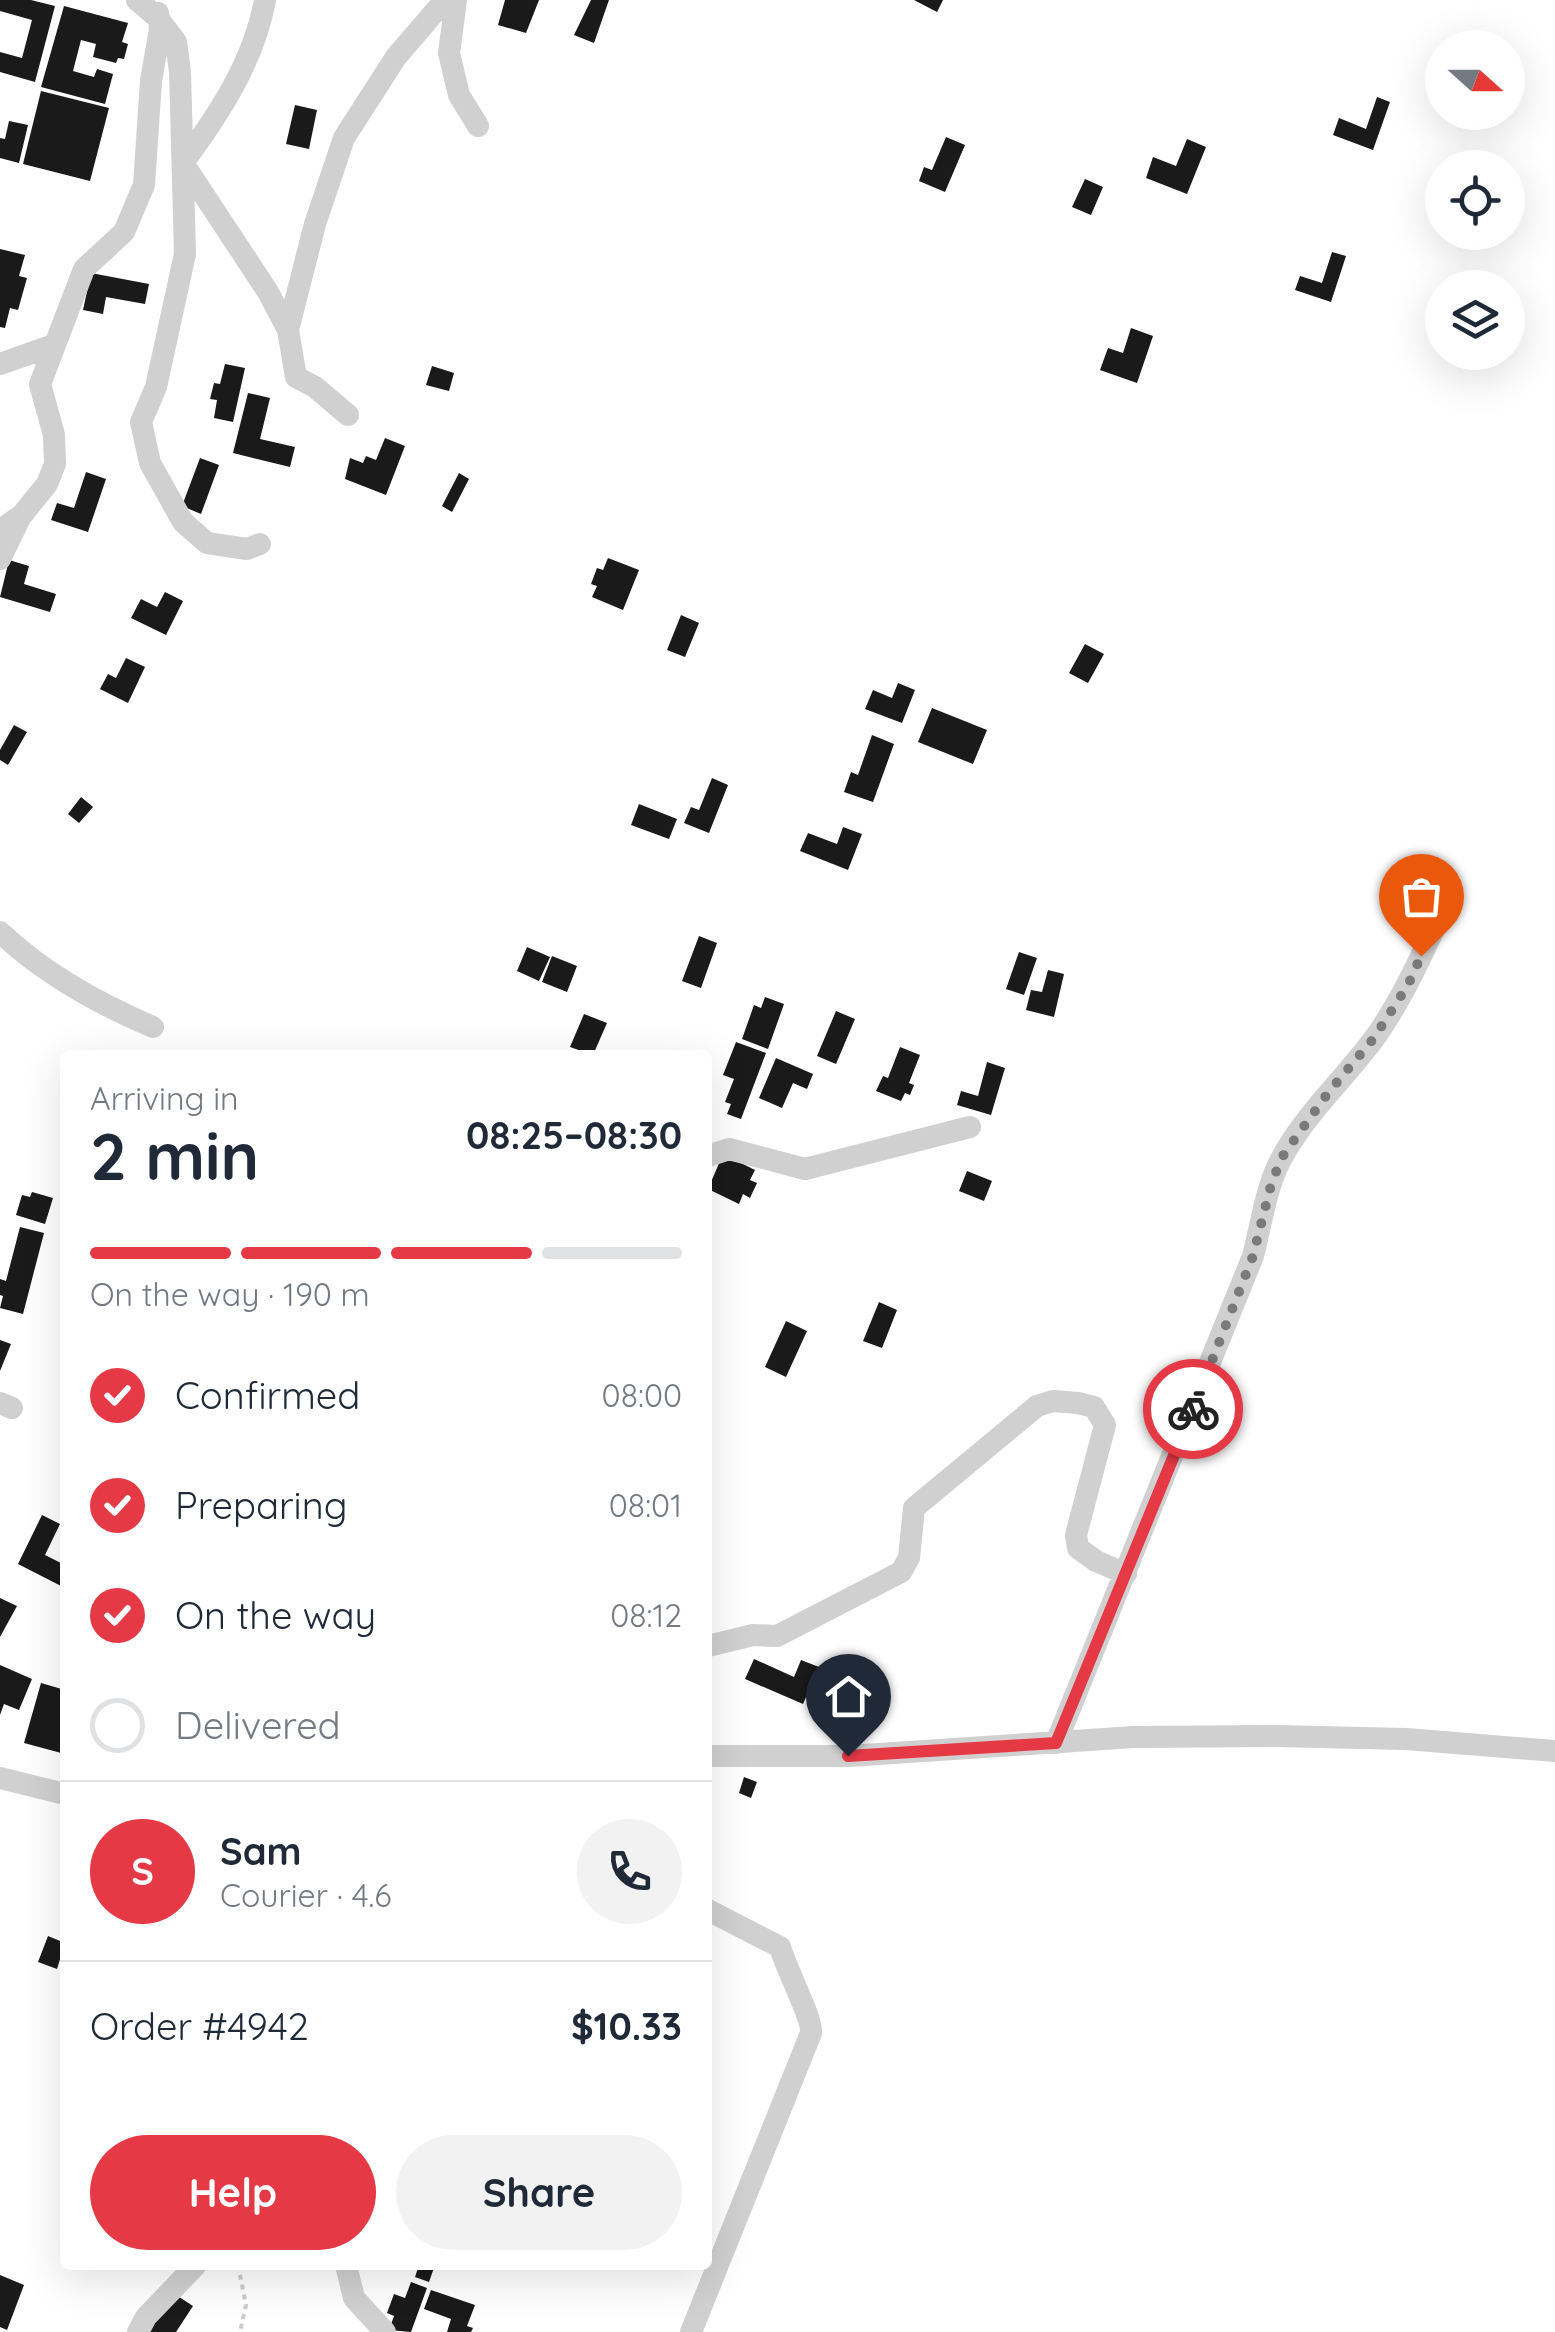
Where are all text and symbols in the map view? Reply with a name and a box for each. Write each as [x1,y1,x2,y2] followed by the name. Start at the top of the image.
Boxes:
[1425,30,1525,130] north arrow
[1425,30,1525,370] map controls
[1425,150,1525,250] button: locate
[1425,270,1525,370] button: layers
[1379,854,1464,957] pin
[1394,869,1449,924] icon: bag
[90,1078,239,1118] text: Arriving in
[466,1111,682,1159] text: 08:25–08:30
[90,1115,259,1196] text: 2 min
[90,1274,370,1314] text: On the way · 190 m
[1143,1359,1243,1459] courier
[90,1368,145,1423] icon: check
[175,1371,360,1419] text: Confirmed
[602,1375,682,1415] text: 08:00
[1166,1382,1221,1437] icon: bike
[90,1478,145,1533] icon: check
[175,1481,347,1529] text: Preparing
[609,1485,682,1525] text: 08:01
[90,1588,145,1643] icon: check
[175,1591,376,1639] text: On the way
[610,1595,682,1635] text: 08:12
[806,1654,891,1757] pin
[821,1669,876,1724] icon: home
[175,1701,341,1749] text: Delivered
[577,1819,682,1924] button: phone
[220,1827,302,1875] text: Sam
[131,1847,154,1895] text: S
[220,1875,392,1915] text: Courier · 4.6
[90,2002,309,2050] text: Order #4942
[571,2002,682,2050] text: $10.33
[90,2135,376,2250] button: Help
[396,2135,682,2250] button: Share

